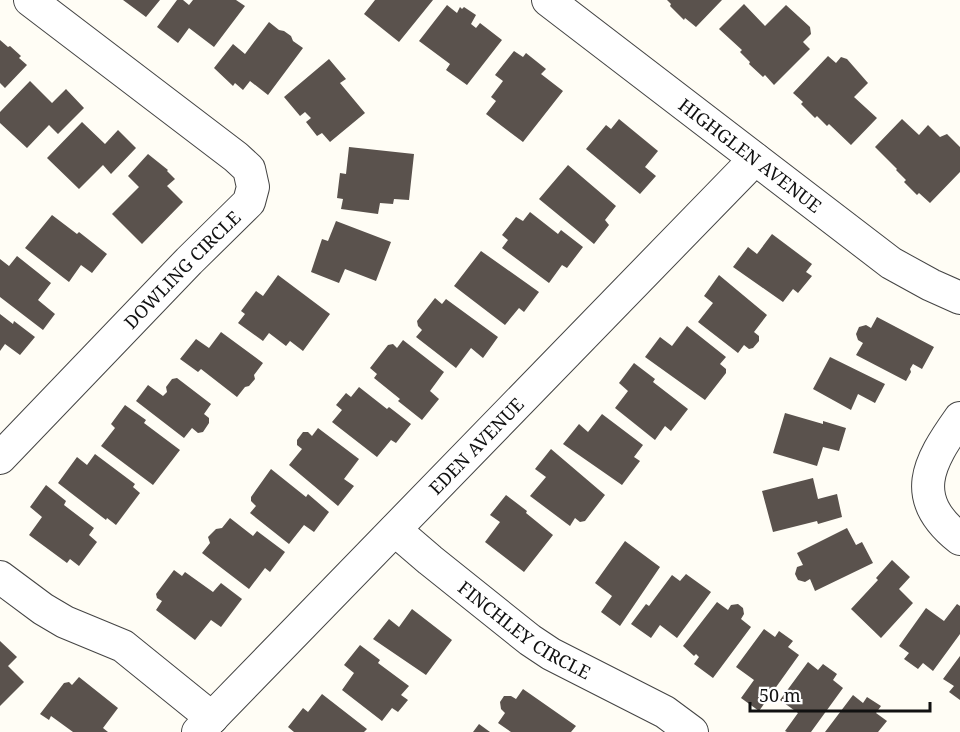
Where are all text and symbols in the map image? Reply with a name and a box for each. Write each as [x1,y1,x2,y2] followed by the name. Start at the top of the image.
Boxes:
[674,93,827,218] street label: HIGHGLEN AVENUE
[118,205,245,334] street label: DOWLING CIRCLE
[423,392,529,500] street label: EDEN AVENUE
[453,575,595,684] street label: FINCHLEY CIRCLE
[750,675,930,713] scale bar
[759,683,801,707] text: 50 m

